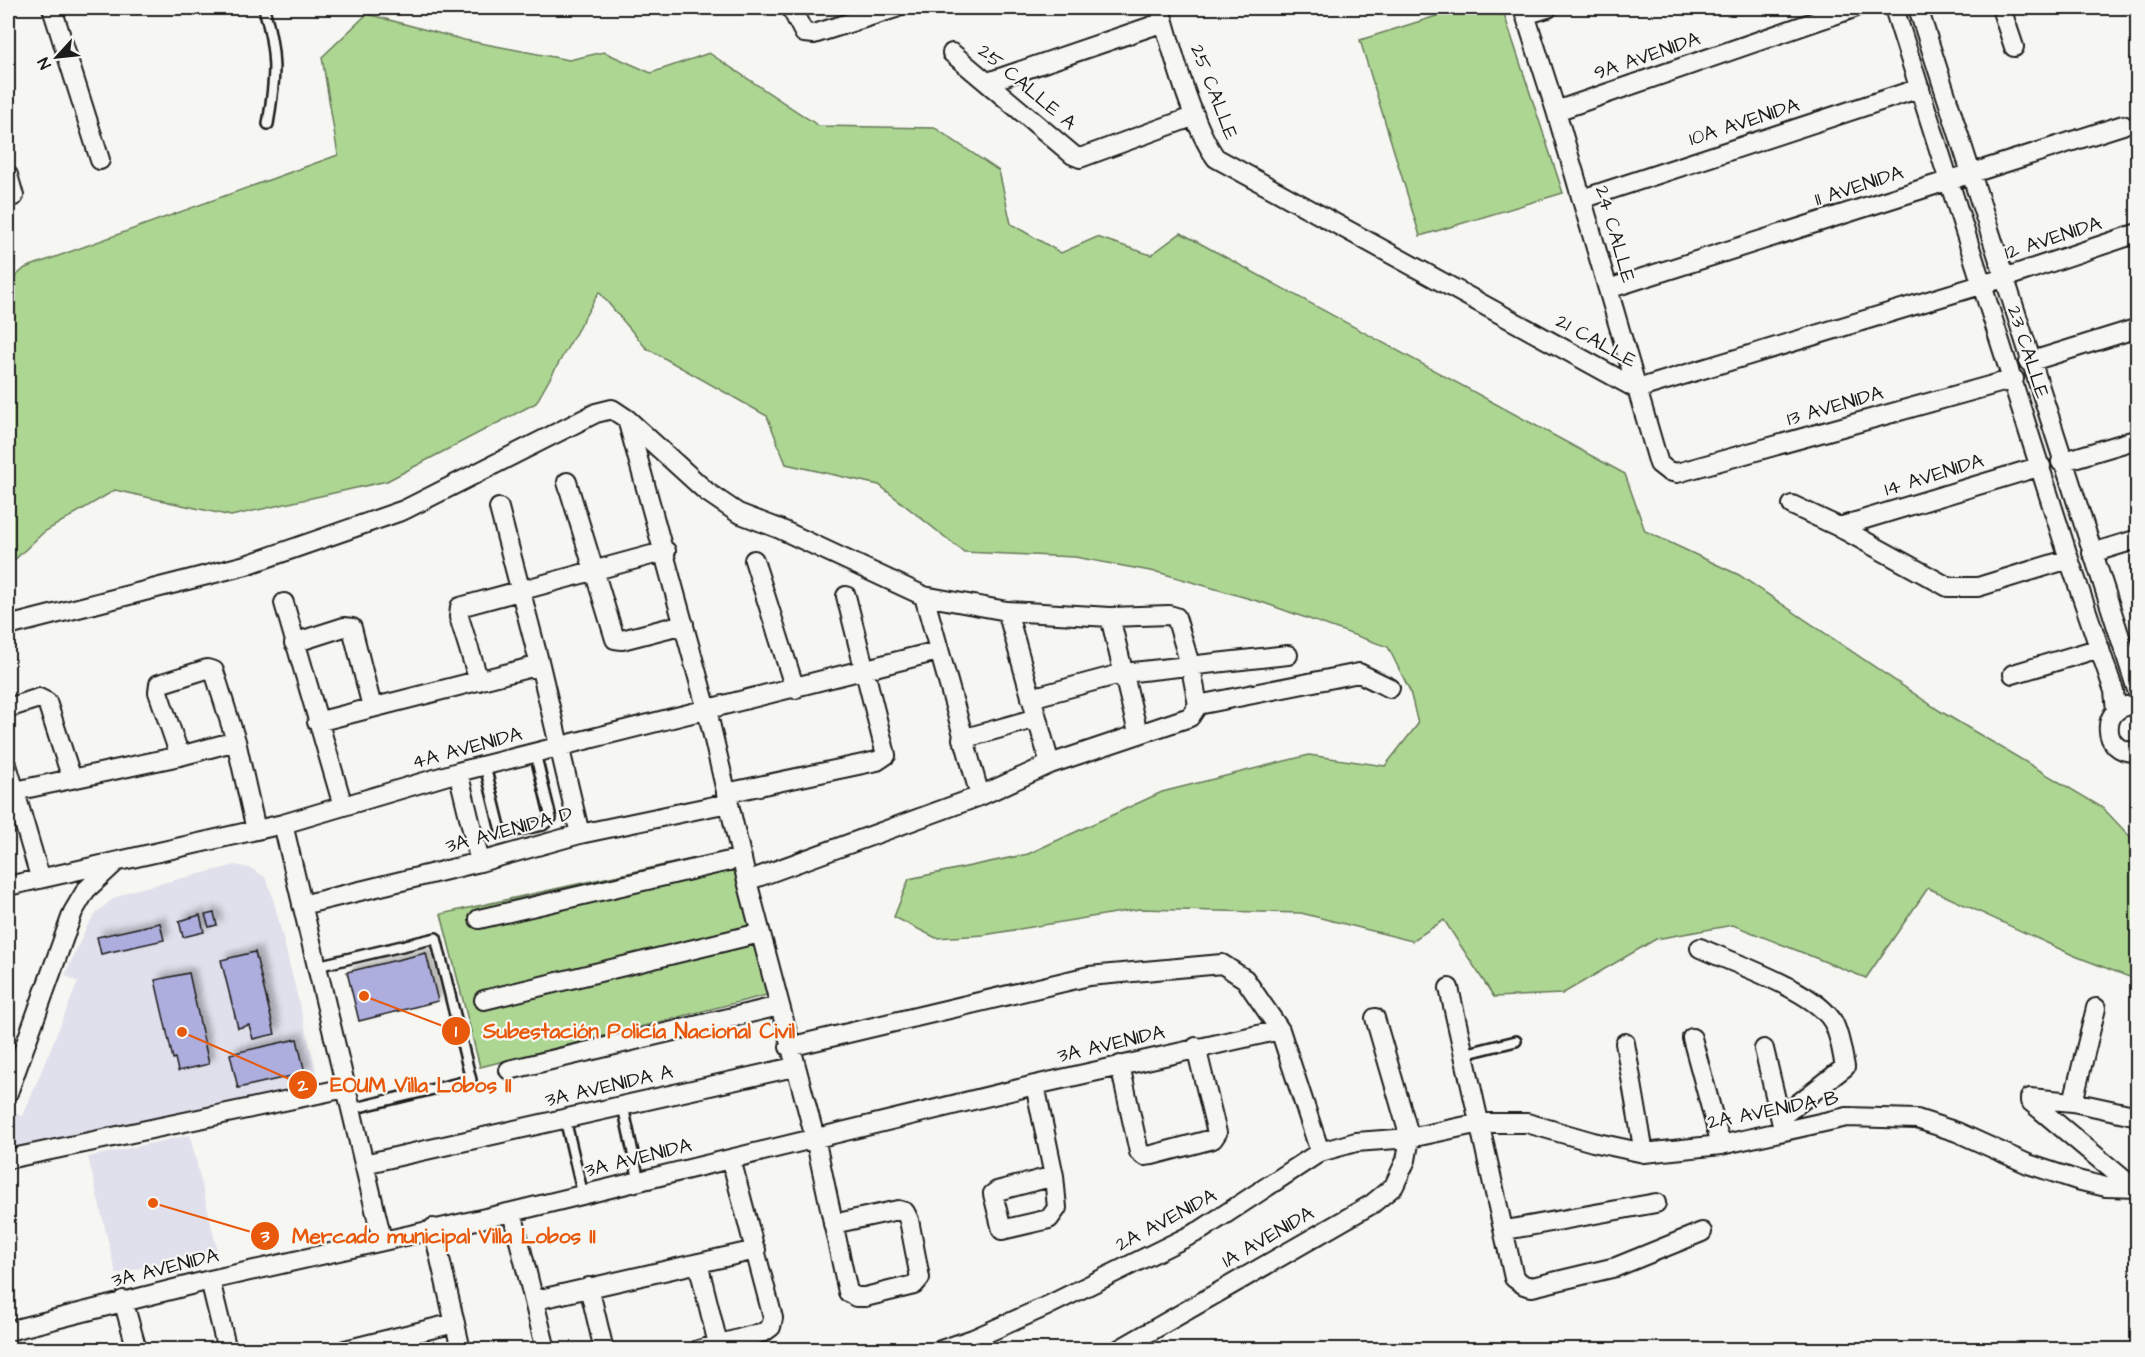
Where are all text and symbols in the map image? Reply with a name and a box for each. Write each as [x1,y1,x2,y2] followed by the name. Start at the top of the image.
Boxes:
[1590,25,1704,87] street label: 9A AVENIDA
[27,27,87,87] north arrow
[972,37,1082,137] street label: 25 CALLE A
[1183,40,1245,144] street label: 25 CALLE
[32,54,57,73] text: N
[1685,91,1803,153] street label: 10A AVENIDA
[1811,158,1907,213] street label: 11 AVENIDA
[1588,182,1642,286] street label: 24 CALLE
[2001,209,2105,267] street label: 12 AVENIDA
[2000,302,2056,402] street label: 23 CALLE
[1551,307,1642,375] street label: 21 CALLE
[1783,379,1887,433] street label: 13 AVENIDA
[1881,447,1987,503] street label: 14 AVENIDA
[409,720,525,776] street label: 4A AVENIDA
[442,800,576,860] street label: 3A AVENIDA D
[441,1011,807,1050] callout: Subestación Policía Nacional Civil
[482,1017,796,1046] text: Subestación Policía Nacional Civil
[1054,1018,1168,1070] street label: 3A AVENIDA
[455,1019,458,1044] text: 1
[542,1058,676,1114] street label: 3A AVENIDA A
[288,1066,523,1105] callout: EOUM Villa Lobos II
[330,1071,512,1100] text: EOUM Villa Lobos II
[297,1073,309,1098] text: 2
[1705,1084,1841,1136] street label: 2A AVENIDA B
[581,1131,695,1185] street label: 3A AVENIDA
[1111,1182,1222,1258] street label: 2A AVENIDA
[1217,1199,1319,1275] street label: 1A AVENIDA
[250,1216,608,1255] callout: Mercado municipal Villa Lobos II
[292,1222,596,1252] text: Mercado municipal Villa Lobos II
[259,1224,270,1249] text: 3
[108,1241,222,1295] street label: 3A AVENIDA

